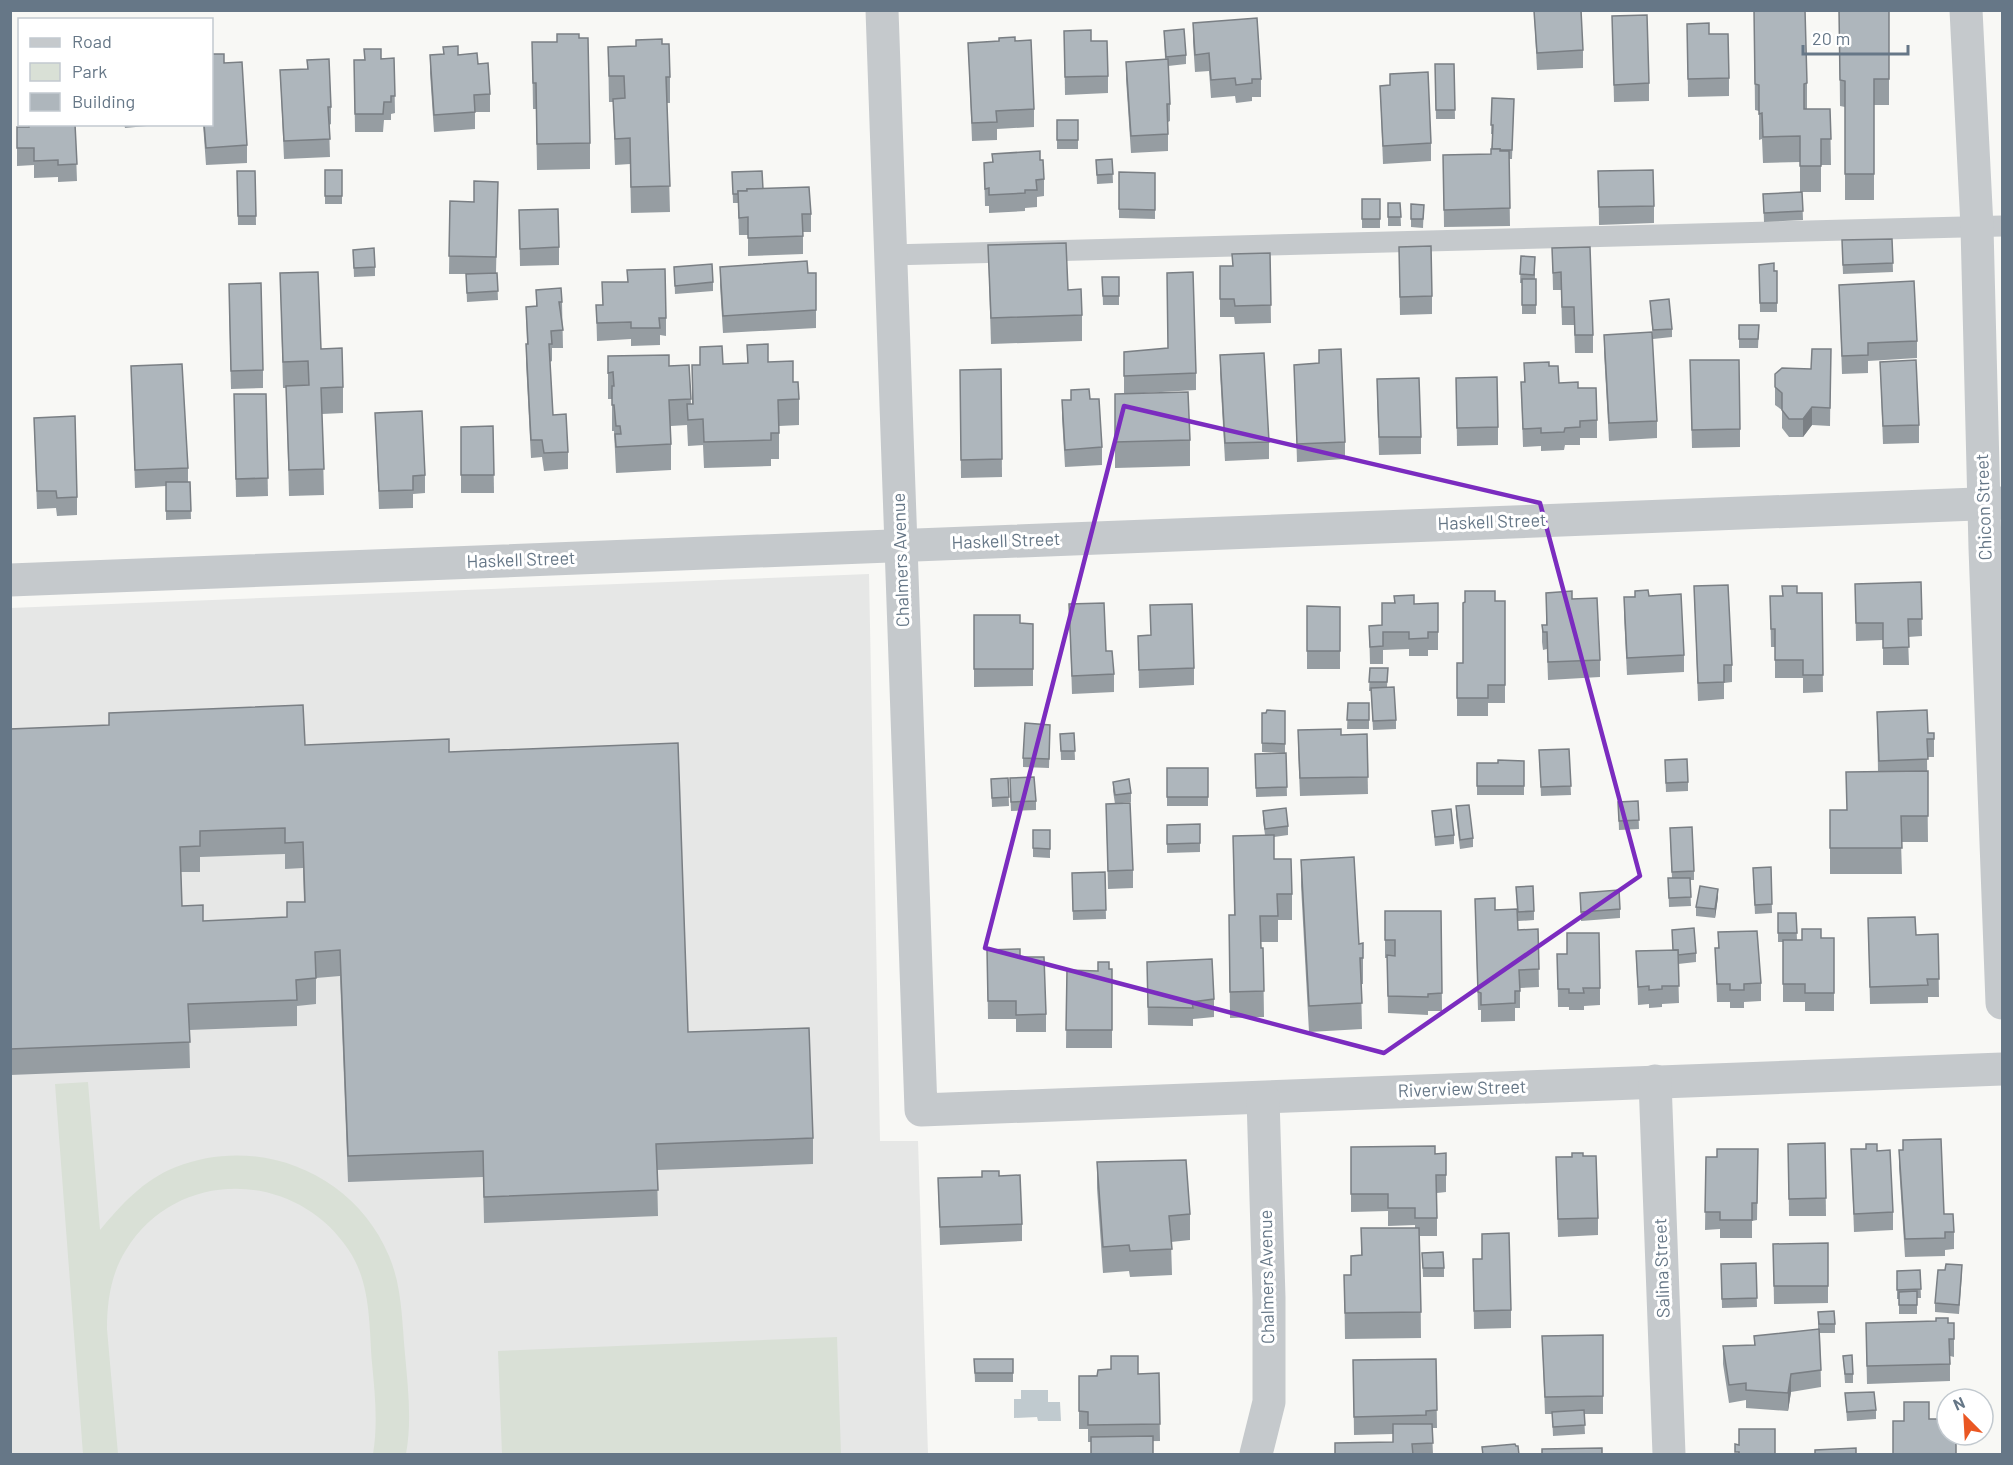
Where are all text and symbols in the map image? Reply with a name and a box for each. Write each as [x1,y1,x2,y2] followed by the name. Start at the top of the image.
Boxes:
[18,18,213,126] legend
[1803,18,1908,56] scale bar
[1812,27,1850,49] text: 20 m
[72,30,112,52] text: Road
[72,60,107,82] text: Park
[72,90,135,112] text: Building
[1970,453,1996,561] street label: Chicon Street
[887,493,913,628] street label: Chalmers Avenue
[1437,508,1547,534] street label: Haskell Street
[951,527,1061,553] street label: Haskell Street
[466,546,576,572] street label: Haskell Street
[1397,1075,1527,1101] street label: Riverview Street
[1254,1210,1278,1344] street label: Chalmers Avenue
[1648,1218,1674,1318] street label: Salina Street
[1935,1387,1995,1447] north arrow
[1950,1392,1967,1414] text: N

